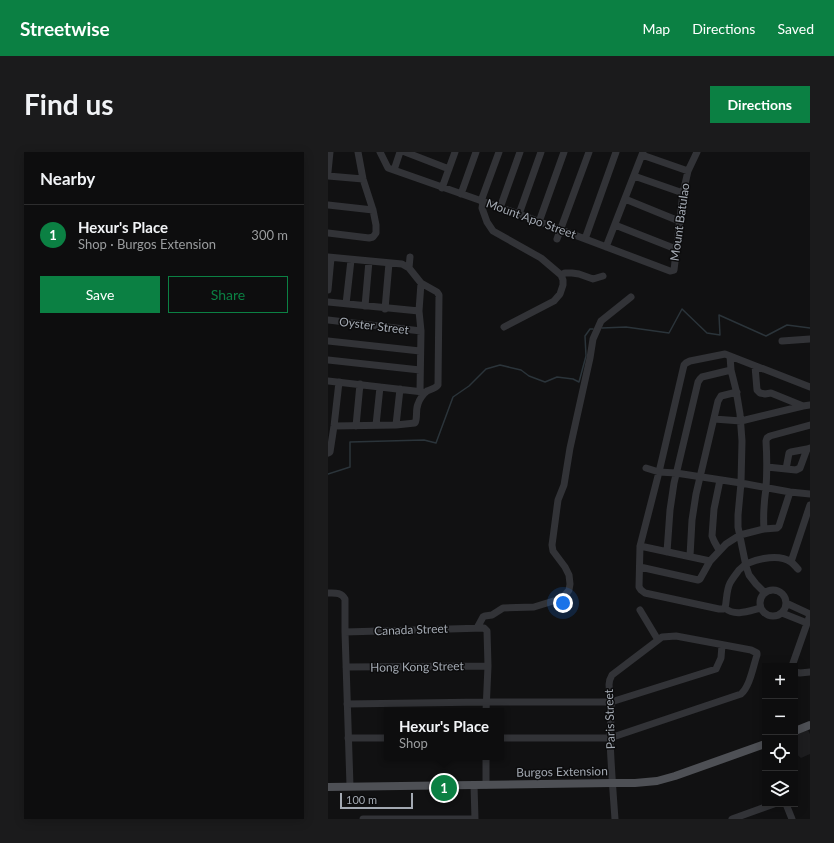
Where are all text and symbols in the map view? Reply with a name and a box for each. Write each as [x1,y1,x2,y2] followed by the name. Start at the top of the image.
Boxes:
[20,17,110,40] text: Streetwise
[643,20,670,37] text: Map
[692,20,755,37] text: Directions
[777,20,814,37] text: Saved
[710,86,810,123] button: Directions
[24,87,114,121] text: Find us
[40,168,95,189] text: Nearby
[667,182,692,262] street label: Mount Batulao
[484,195,579,242] street label: Mount Apo Street
[78,218,168,236] text: Hexur's Place
[49,227,57,243] text: 1
[251,227,288,243] text: 300 m
[78,236,216,252] text: Shop · Burgos Extension
[40,276,160,313] button: Save
[168,276,288,313] button: Share
[338,314,411,337] street label: Oyster Street
[553,593,573,613] your location
[374,621,449,638] street label: Canada Street
[370,658,465,675] street label: Hong Kong Street
[762,663,798,807] map controls
[762,663,798,699] button: +
[601,688,618,749] street label: Paris Street
[762,699,798,735] button: −
[384,708,504,760] popup
[399,717,489,735] text: Hexur's Place
[399,735,428,751] text: Shop
[762,735,798,771] button: locate
[516,763,608,780] street label: Burgos Extension
[762,771,798,807] button: layers
[431,773,457,803] pin: 1
[340,791,413,810] scale bar
[346,793,377,806] text: 100 m

